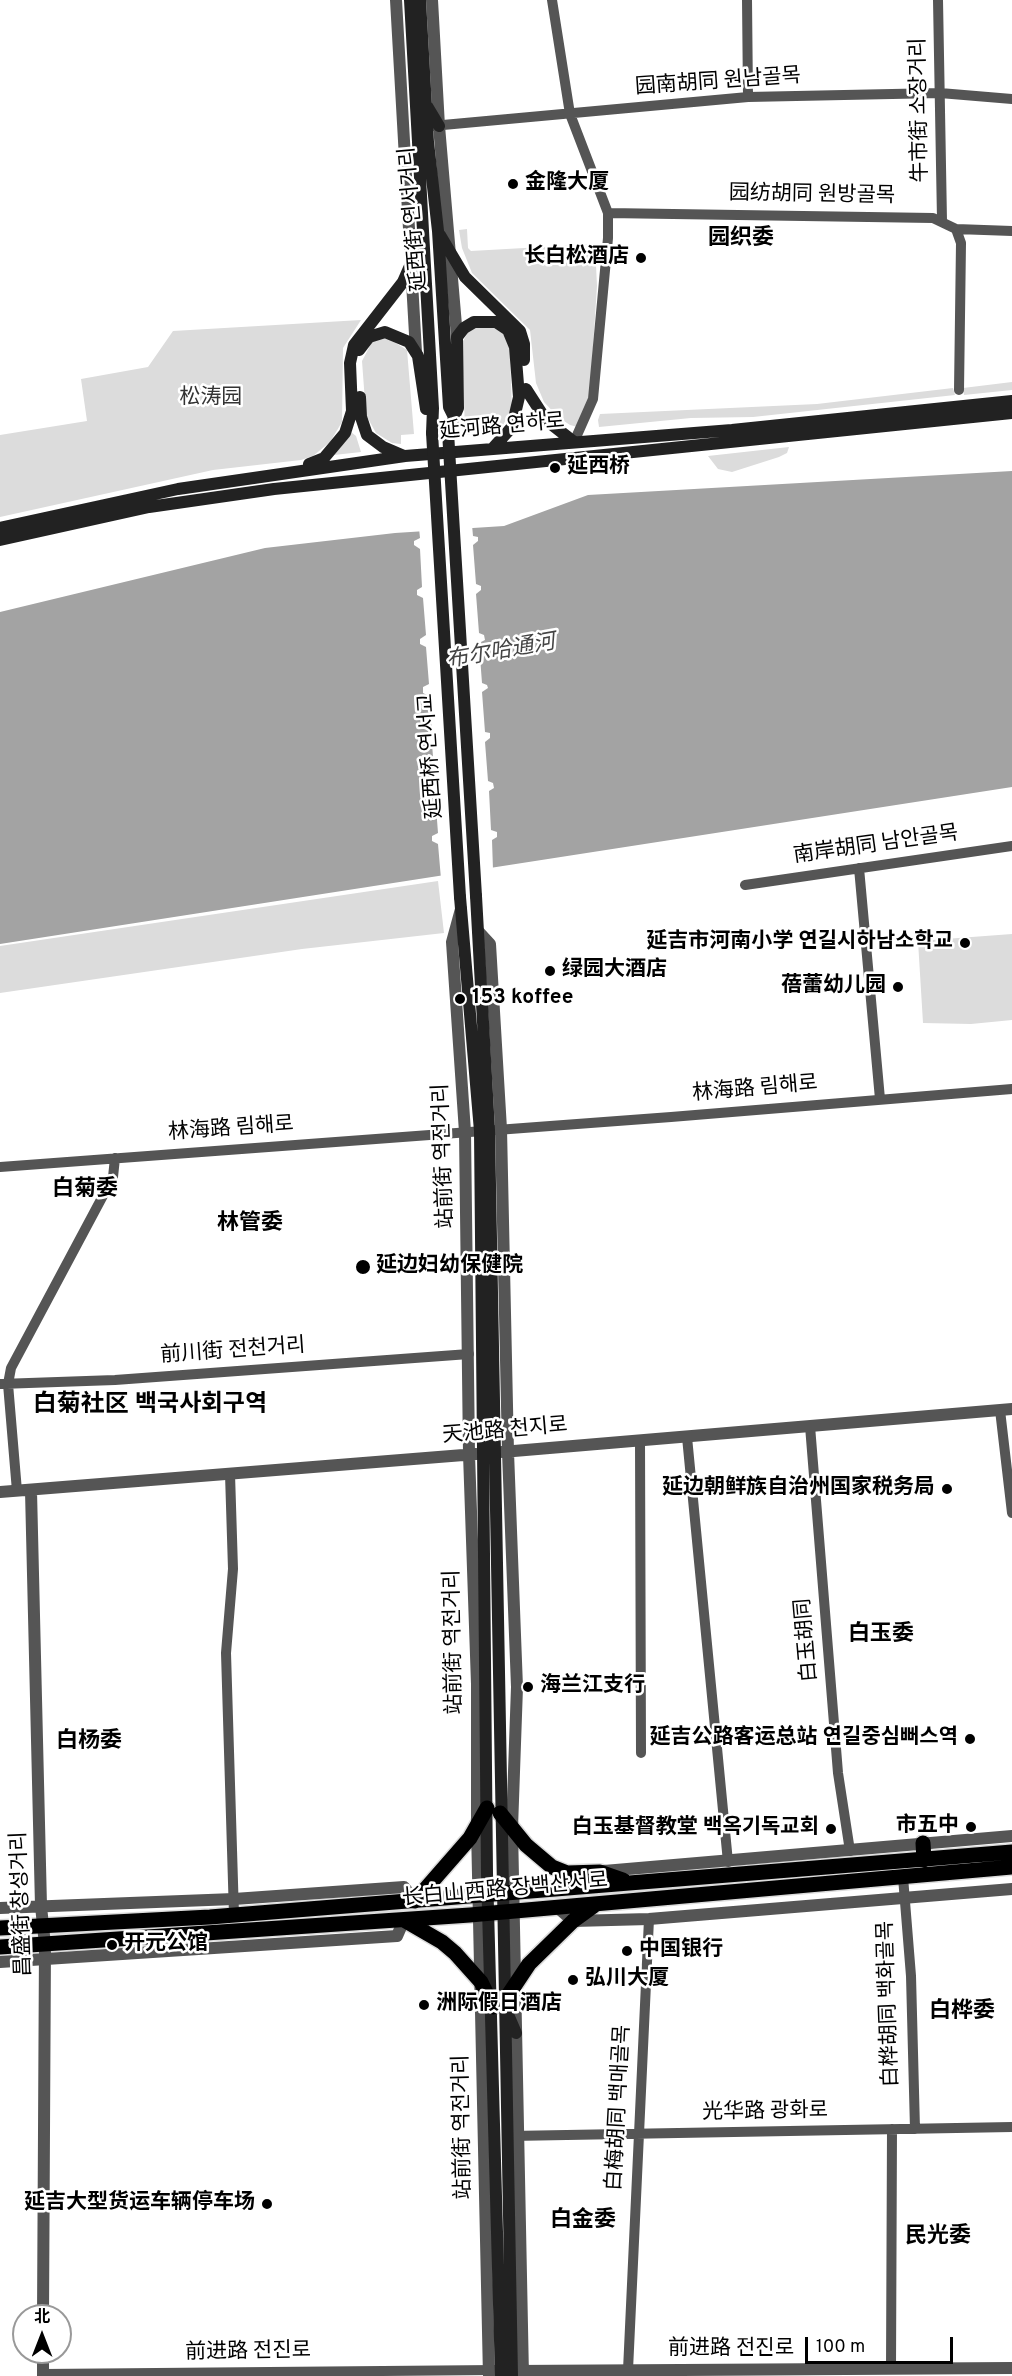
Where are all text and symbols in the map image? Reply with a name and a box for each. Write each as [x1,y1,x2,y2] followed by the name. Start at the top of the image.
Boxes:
[907,37,935,183] street label: 牛市街 소장거리
[634,65,802,101] street label: 园南胡同 원남골목
[396,146,434,292] street label: 延西街 연서거리
[525,171,609,197] place label: 金隆大厦
[506,177,520,191] marker: 金隆大厦
[729,182,895,210] street label: 园纺胡同 원방골목
[708,227,774,253] district label: 园织委
[524,245,629,271] place label: 长白松酒店
[634,251,648,265] marker: 长白松酒店
[180,386,242,412] park label: 松涛园
[438,410,566,446] street label: 延河路 연하로
[567,455,630,481] place label: 延西桥
[548,461,562,475] marker: 延西桥
[445,630,557,676] water label: 布尔哈通河
[415,692,449,820] street label: 延西桥 연서교
[792,822,960,870] street label: 南岸胡同 남안골목
[646,930,953,956] place label: 延吉市河南小学 연길시하남소학교
[958,936,972,950] marker: 延吉市河南小学 연길시하남소학교
[562,958,667,984] place label: 绿园大酒店
[543,964,557,978] marker: 绿园大酒店
[781,974,886,1000] place label: 蓓蕾幼儿园
[891,980,905,994] marker: 蓓蕾幼儿园
[472,986,573,1012] place label: 153 koffee
[453,992,467,1006] marker: 153 koffee
[691,1072,819,1108] street label: 林海路 림해로
[430,1083,460,1229] street label: 站前街 역전거리
[167,1113,295,1147] street label: 林海路 림해로
[52,1178,118,1204] district label: 白菊委
[217,1212,283,1238] district label: 林管委
[376,1254,523,1280] place label: 延边妇幼保健院
[354,1258,372,1276] marker: 延边妇幼保健院
[160,1334,306,1370] street label: 前川街 전천거리
[33,1392,267,1420] district label: 白菊社区 백국사회구역
[441,1414,569,1450] street label: 天池路 천지로
[662,1476,935,1502] place label: 延边朝鲜族自治州国家税务局
[940,1482,954,1496] marker: 延边朝鲜族自治州国家税务局
[441,1569,469,1715] street label: 站前街 역전거리
[792,1597,824,1683] street label: 白玉胡同
[848,1623,914,1649] district label: 白玉委
[540,1674,645,1700] place label: 海兰江支行
[521,1680,535,1694] marker: 海兰江支行
[650,1726,958,1752] place label: 延吉公路客运总站 연길중심뻐스역
[56,1730,122,1756] district label: 白杨委
[963,1732,977,1746] marker: 延吉公路客运总站 연길중심뻐스역
[896,1814,959,1840] place label: 市五中
[572,1816,819,1842] place label: 白玉基督教堂 백옥기독교회
[964,1820,978,1834] marker: 市五中
[824,1822,838,1836] marker: 白玉基督教堂 백옥기독교회
[8,1831,38,1977] street label: 昌盛街 창성거리
[401,1869,609,1913] street label: 长白山西路 장백산서로
[875,1921,905,2087] street label: 白桦胡同 백화골목
[124,1932,208,1958] place label: 开元公馆
[105,1938,119,1952] marker: 开元公馆
[639,1938,723,1964] place label: 中国银行
[620,1944,634,1958] marker: 中国银行
[585,1967,669,1993] place label: 弘川大厦
[566,1973,580,1987] marker: 弘川大厦
[436,1992,562,2018] place label: 洲际假日酒店
[417,1998,431,2012] marker: 洲际假日酒店
[929,2000,995,2026] district label: 白桦委
[603,2024,637,2192] street label: 白梅胡同 백매골목
[450,2054,478,2200] street label: 站前街 역전거리
[702,2099,828,2127] street label: 光华路 광화로
[24,2191,255,2217] place label: 延吉大型货运车辆停车场
[260,2197,274,2211] marker: 延吉大型货运车辆停车场
[550,2209,616,2235] district label: 白金委
[905,2225,971,2251] district label: 民光委
[12,2304,72,2364] north arrow
[34,2308,50,2328] text: 北
[808,2325,956,2363] scale bar
[816,2336,865,2359] text: 100 m
[668,2337,794,2363] street label: 前进路 전진로
[185,2339,311,2367] street label: 前进路 전진로

